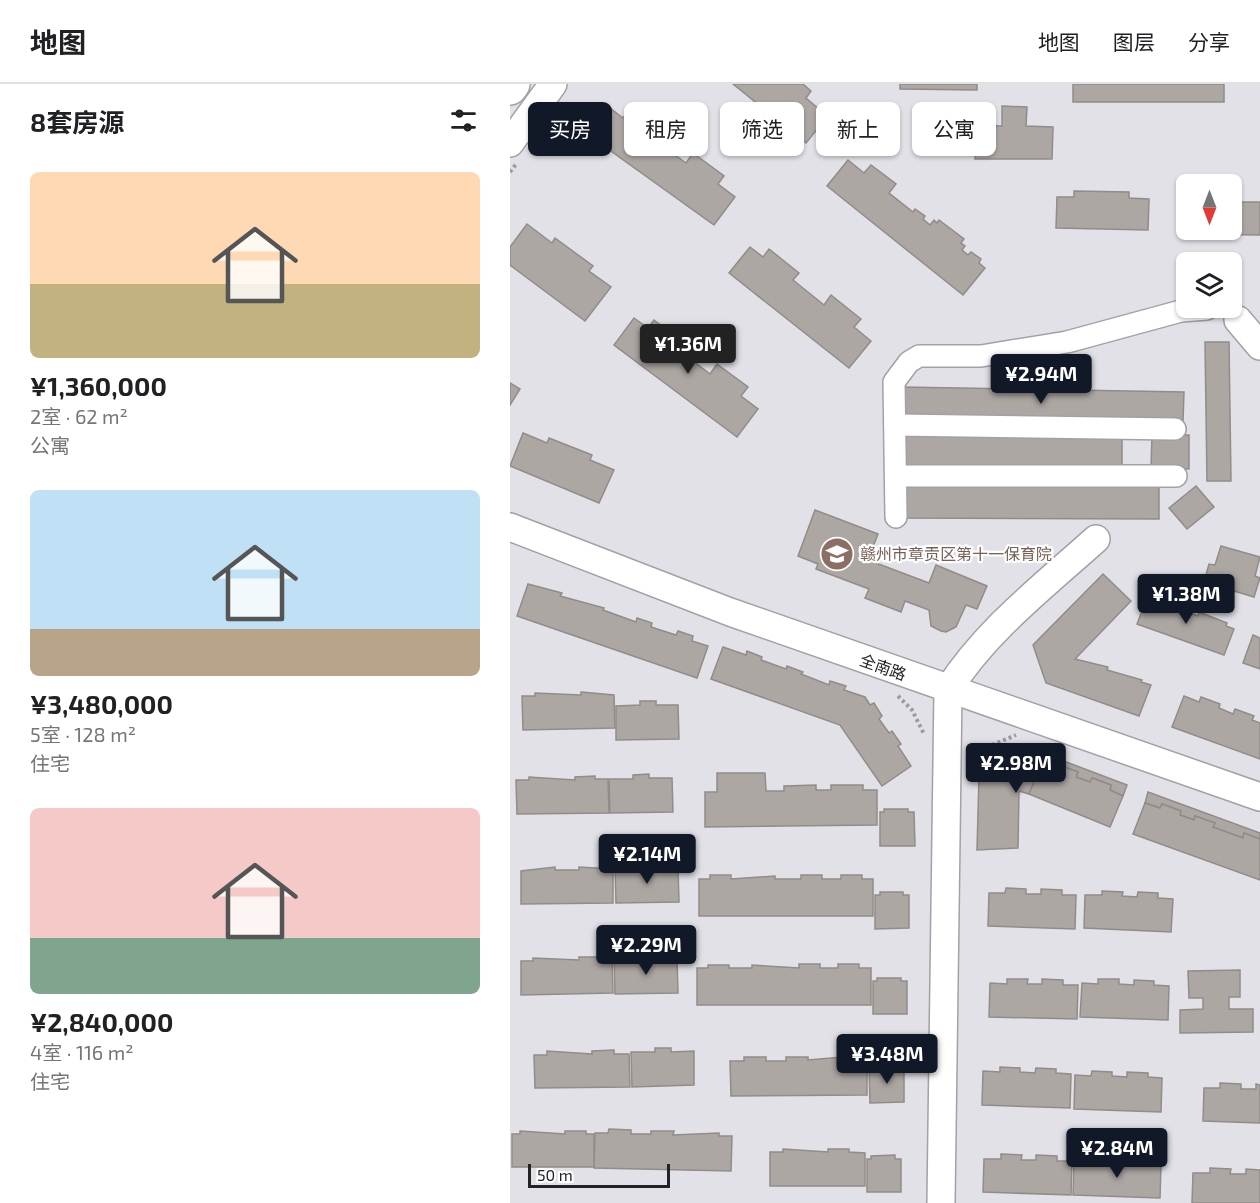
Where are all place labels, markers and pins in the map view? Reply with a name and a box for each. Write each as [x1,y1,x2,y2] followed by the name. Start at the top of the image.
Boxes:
[639,324,737,375] pin: ¥1.36M
[992,354,1090,405] pin: ¥2.94M
[819,536,855,572] school or university icon: 赣州市章贡区第十一保育院
[860,544,1052,563] place label: 赣州市章贡区第十一保育院
[1137,574,1235,625] pin: ¥1.38M
[967,743,1065,794] pin: ¥2.98M
[598,834,696,885] pin: ¥2.14M
[597,925,695,976] pin: ¥2.29M
[838,1034,936,1085] pin: ¥3.48M
[1068,1128,1166,1179] pin: ¥2.84M

